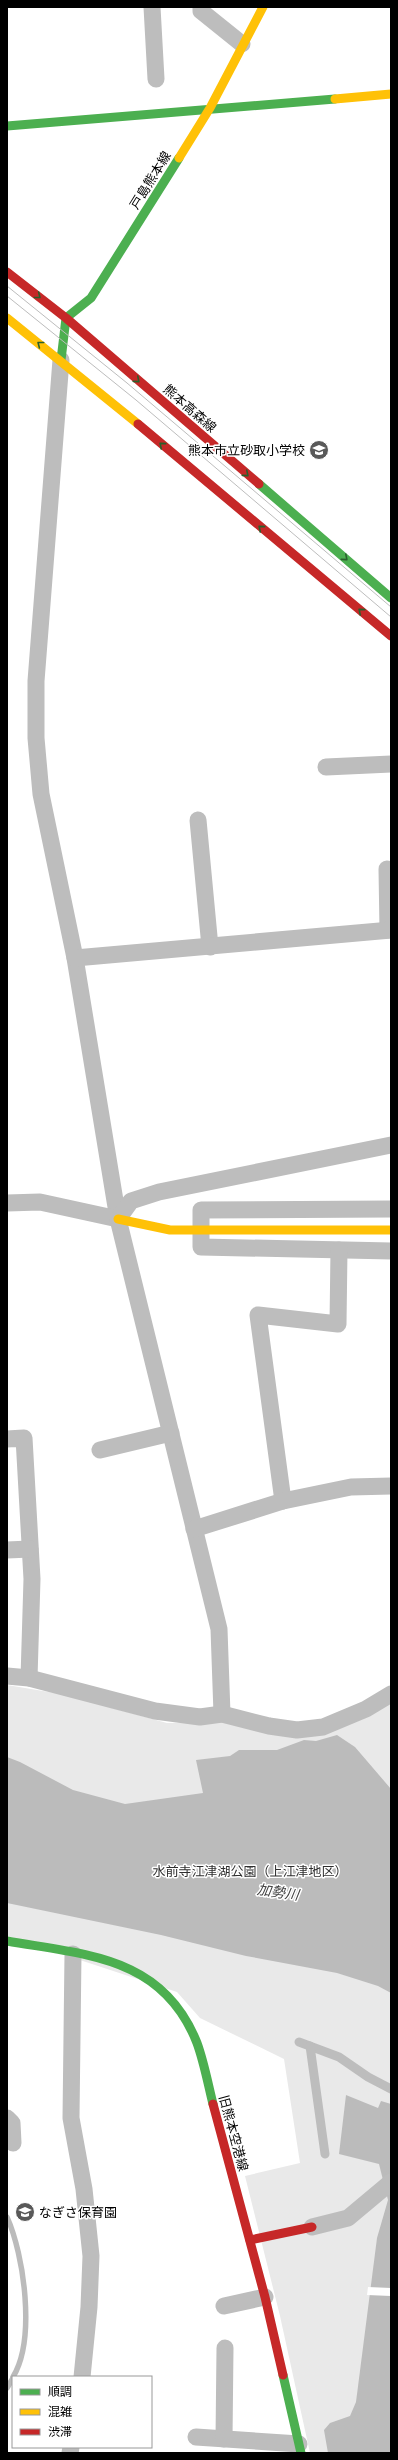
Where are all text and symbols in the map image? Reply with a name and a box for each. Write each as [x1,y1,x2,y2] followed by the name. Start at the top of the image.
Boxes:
[126,148,175,212] street label: 戸島熊本線
[33,292,40,299] one-way arrow
[37,342,44,349] one-way arrow
[133,375,140,382] one-way arrow
[160,381,220,436] street label: 熊本高森線
[308,439,330,461] school or university icon: 熊本市立砂取小学校
[159,442,166,449] one-way arrow
[188,442,305,459] place label: 熊本市立砂取小学校
[242,469,249,476] one-way arrow
[259,525,266,532] one-way arrow
[340,554,348,561] one-way arrow
[358,609,366,616] one-way arrow
[152,1863,348,1880] park label: 水前寺江津湖公園（上江津地区）
[256,1880,302,1904] water label: 加勢川
[215,2093,252,2173] street label: 旧熊本空港線
[14,2201,36,2223] school or university icon: なぎさ保育園
[39,2204,117,2221] place label: なぎさ保育園
[12,2376,152,2448] legend
[48,2384,72,2400] text: 順調
[48,2404,72,2420] text: 混雑
[48,2424,72,2440] text: 渋滞

